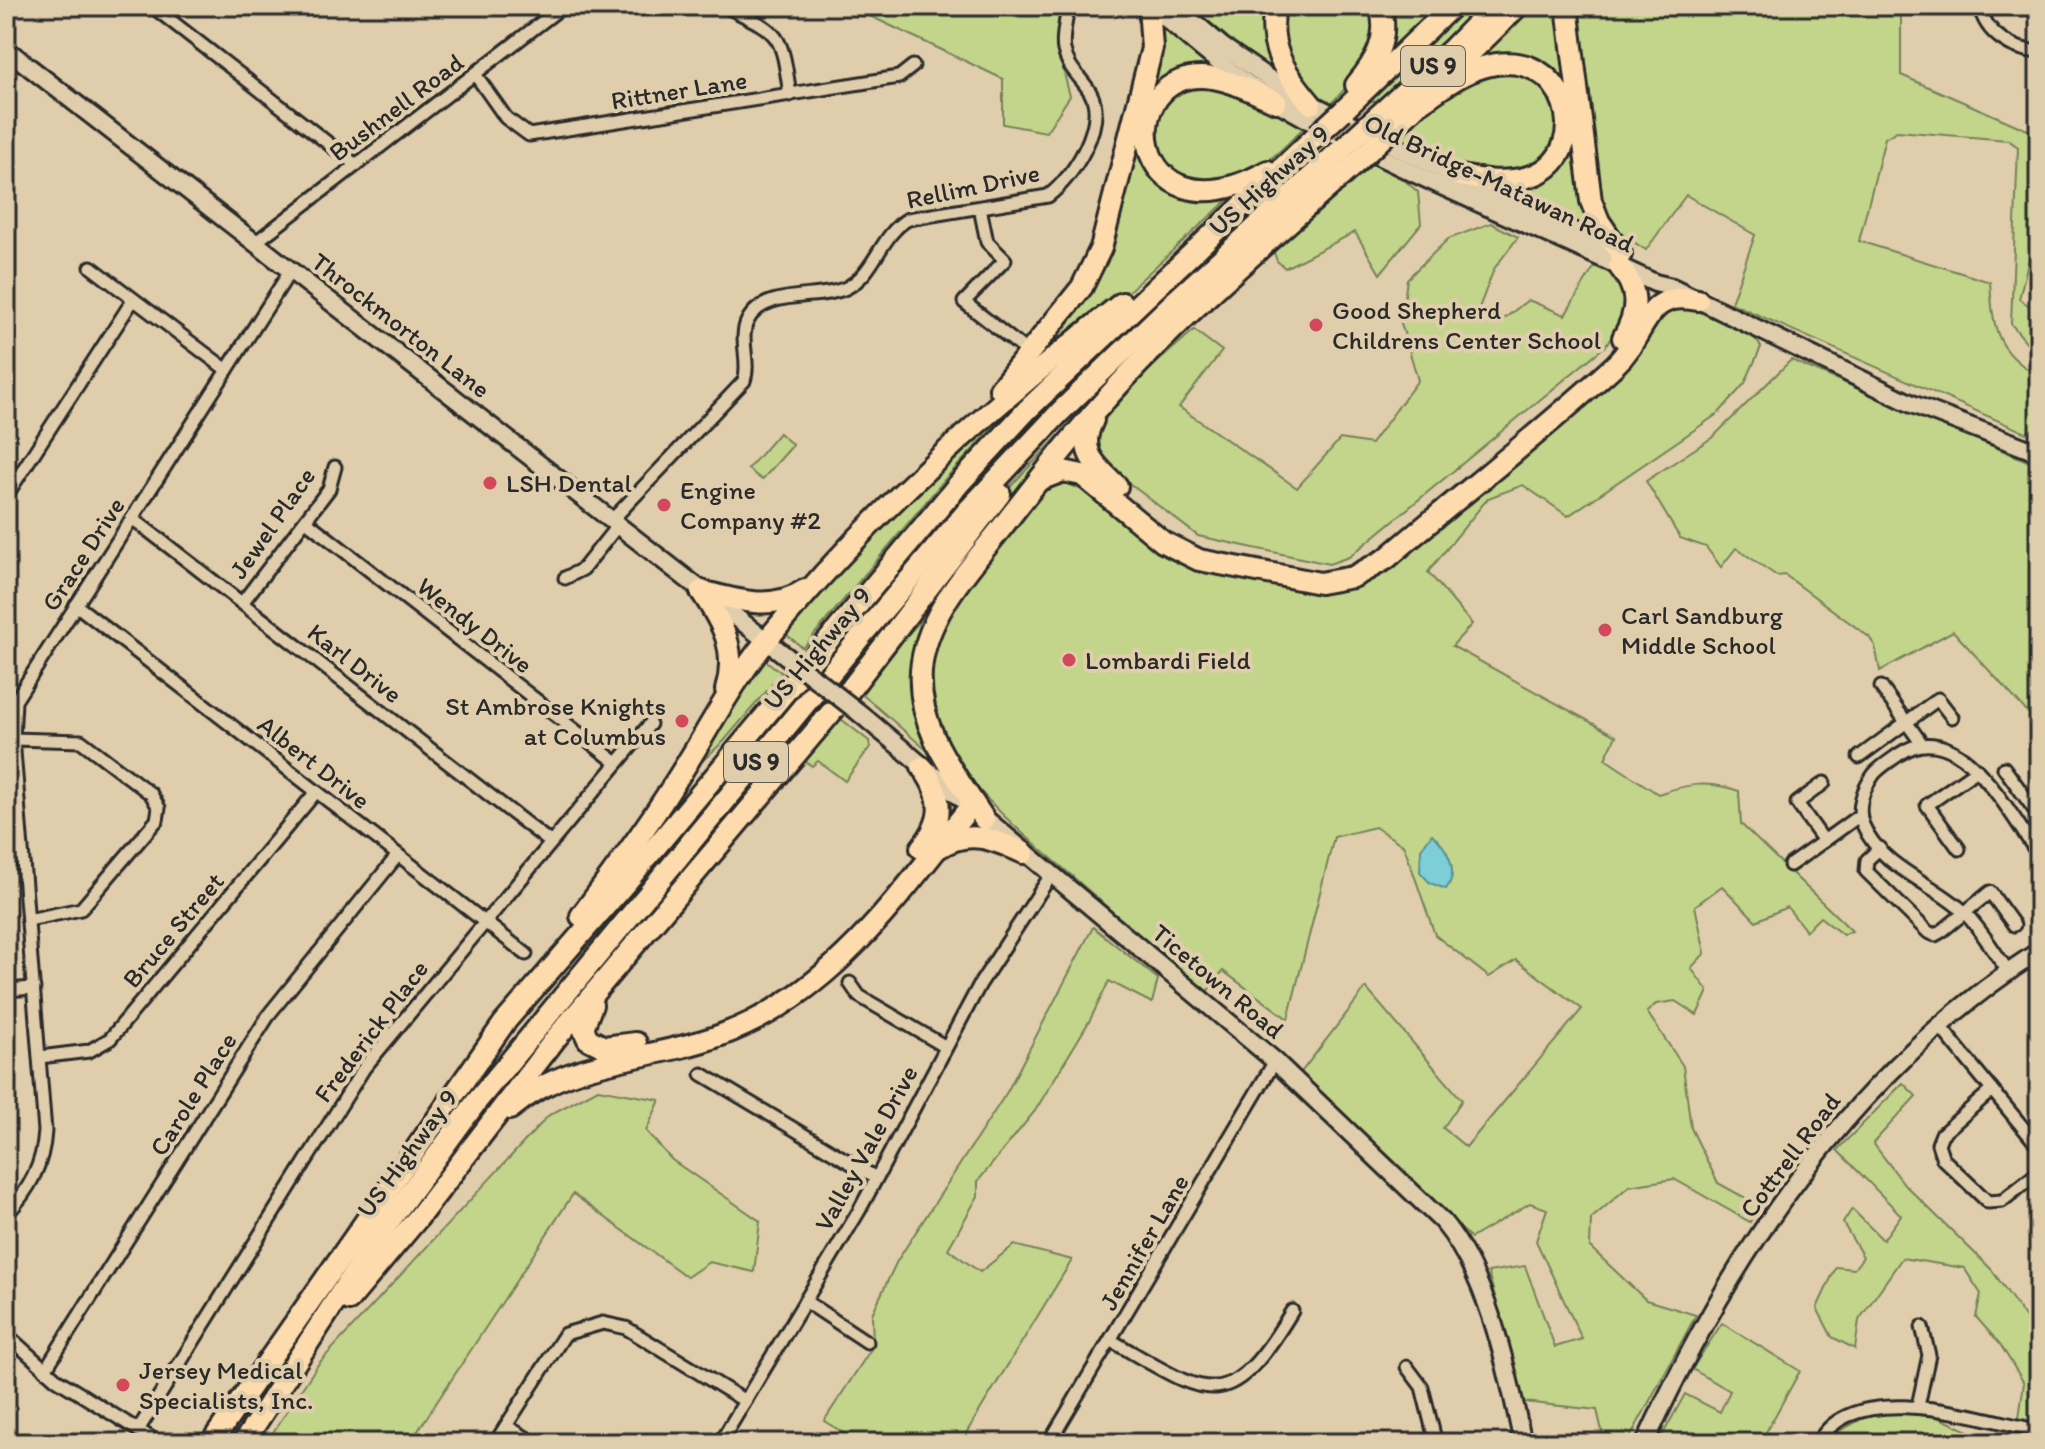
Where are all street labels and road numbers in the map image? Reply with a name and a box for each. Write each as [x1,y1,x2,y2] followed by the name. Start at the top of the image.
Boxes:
[322,46,470,168] street label: Bushnell Road
[1401,46,1465,86] road number: US 9
[609,63,749,117] street label: Rittner Lane
[1359,106,1639,260] street label: Old Bridge-Matawan Road
[1202,118,1336,242] street label: US Highway 9
[903,156,1043,216] street label: Rellim Drive
[305,245,497,405] street label: Throckmorton Lane
[222,461,322,585] street label: Jewel Place
[34,491,132,617] street label: Grace Drive
[411,570,539,680] street label: Wendy Drive
[756,580,878,716] street label: US Highway 9
[301,616,409,710] street label: Karl Drive
[251,708,377,816] street label: Albert Drive
[724,742,788,782] road number: US 9
[115,866,231,994] street label: Bruce Street
[1145,917,1291,1046] street label: Ticetown Road
[307,953,435,1109] street label: Frederick Place
[142,1026,244,1162] street label: Carole Place
[807,1059,925,1237] street label: Valley Vale Drive
[350,1082,464,1224] street label: US Highway 9
[1733,1086,1848,1224] street label: Cottrell Road
[1092,1168,1196,1316] street label: Jennifer Lane

